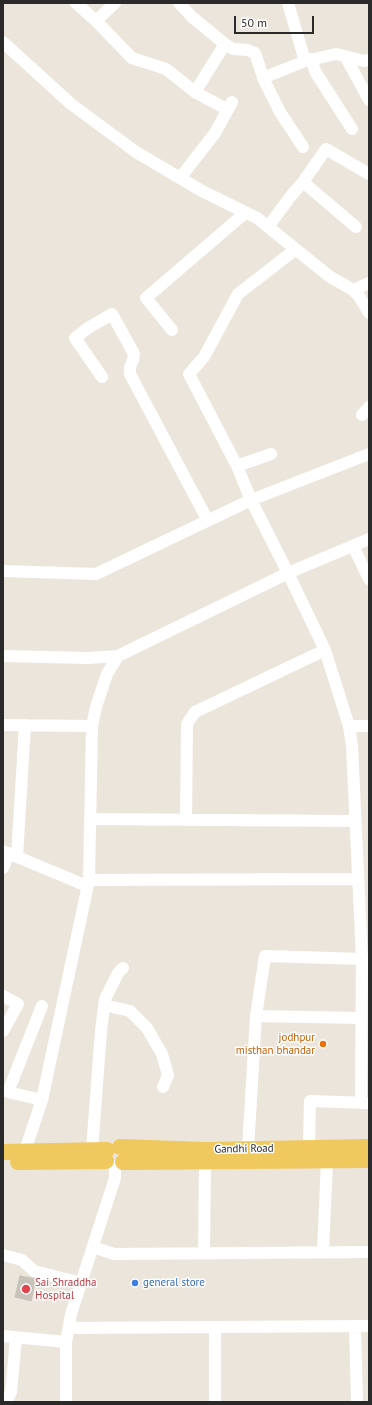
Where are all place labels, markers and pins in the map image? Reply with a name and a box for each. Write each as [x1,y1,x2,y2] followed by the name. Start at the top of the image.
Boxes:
[236,1031,315,1057] place label: jodhpur misthan bhandar
[318,1039,328,1049] marker: jodhpur misthan bhandar
[35,1276,97,1302] place label: Sai Shraddha Hospital
[143,1276,205,1290] place label: general store
[130,1278,140,1288] marker: general store
[20,1283,32,1295] marker: Sai Shraddha Hospital

